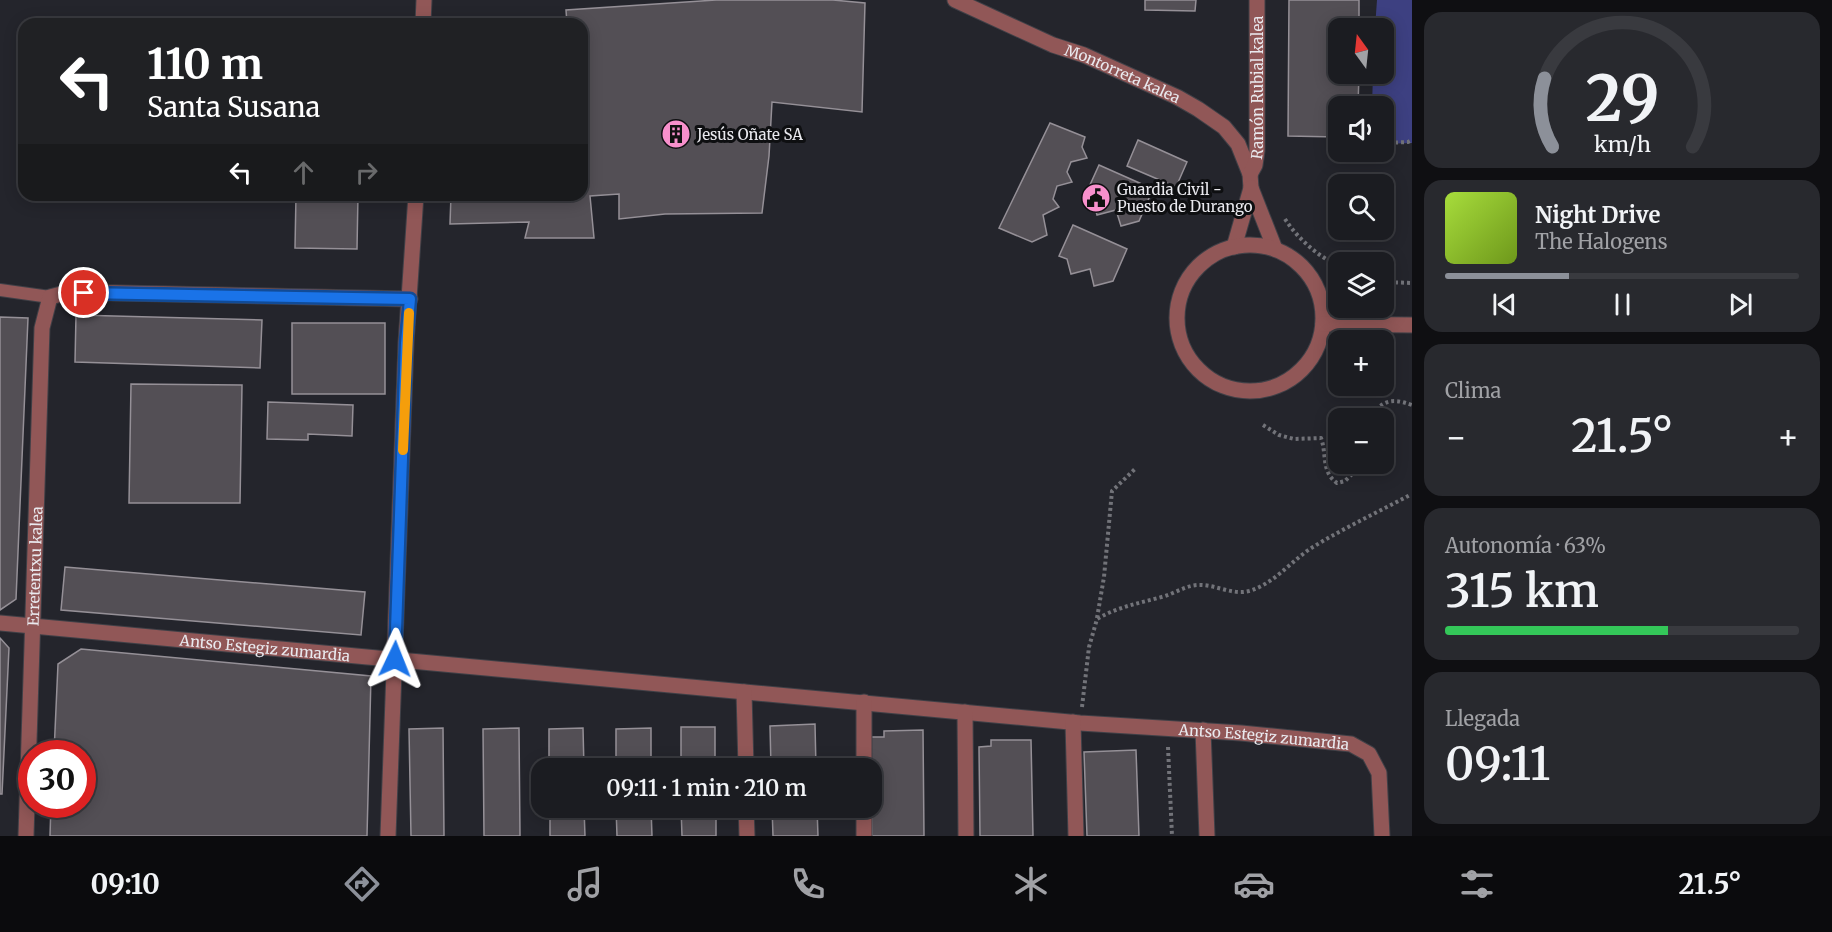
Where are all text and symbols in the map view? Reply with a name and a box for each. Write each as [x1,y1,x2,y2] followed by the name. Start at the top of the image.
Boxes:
[1246,16,1267,160] street label: Ramón Rubial kalea
[1328,18,1394,84] north arrow
[1328,18,1394,474] map controls
[147,38,263,90] text: 110 m
[1062,40,1183,107] street label: Montorreta kalea
[48,42,126,120] icon: left
[1585,60,1659,138] text: 29
[147,90,320,124] text: Santa Susana
[1328,96,1394,162] button: sound
[660,118,692,150] building icon: Jesús Oñate SA
[696,125,803,144] place label: Jesús Oñate SA
[1594,131,1650,158] text: km/h
[224,156,257,189] icon: left
[287,156,320,189] icon: ahead
[350,156,383,189] icon: right
[1328,174,1394,240] button: search
[1117,180,1253,216] place label: Guardia Civil - Puesto de Durango
[1080,182,1112,214] public building icon: Guardia Civil - Puesto de Durango
[1535,201,1660,229] text: Night Drive
[1535,229,1667,254] text: The Halogens
[1328,252,1394,318] button: layers
[58,267,109,318] pin
[67,276,100,309] icon: arrive
[1488,288,1521,321] icon: previous
[1606,288,1639,321] icon: pause
[1724,288,1757,321] icon: next
[1328,330,1394,396] button: +
[1445,378,1501,403] text: Clima
[1328,408,1394,474] button: −
[1571,408,1673,464] text: 21.5°
[1445,417,1467,458] text: −
[1777,417,1799,458] text: +
[23,506,46,626] street label: Erretentxu kalea
[1445,533,1606,558] text: Autonomía · 63%
[1445,563,1599,619] text: 315 km
[363,627,427,691] position arrow
[178,630,351,665] street label: Antso Estegiz zumardia
[1445,706,1520,731] text: Llegada
[1177,720,1350,753] street label: Antso Estegiz zumardia
[1445,736,1550,792] text: 09:11
[18,740,96,818] speed limit sign: 30
[606,774,807,802] text: 09:11 · 1 min · 210 m
[341,863,383,905] icon: directions
[564,863,606,905] icon: music
[787,863,829,905] icon: phone
[1010,863,1052,905] icon: climate
[1233,863,1275,905] icon: car
[1456,863,1498,905] icon: filters
[90,867,160,901] text: 09:10
[1679,867,1742,901] text: 21.5°

